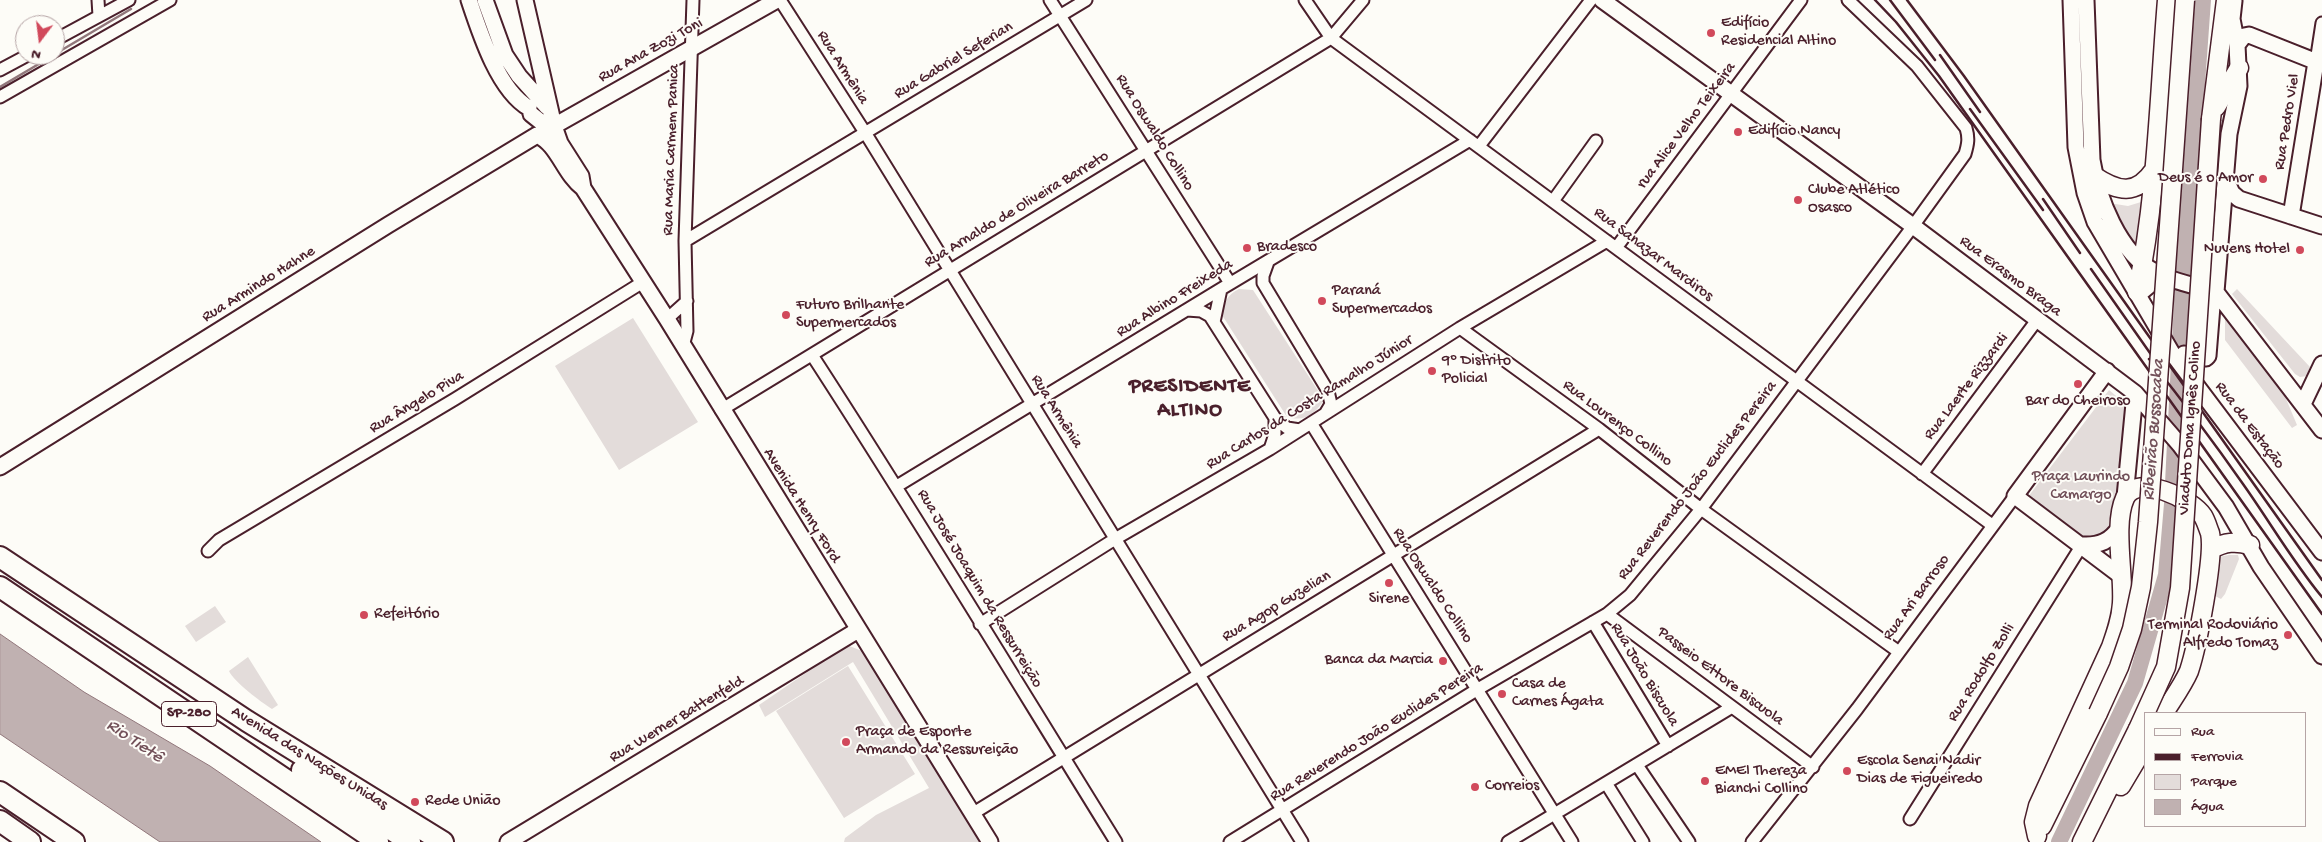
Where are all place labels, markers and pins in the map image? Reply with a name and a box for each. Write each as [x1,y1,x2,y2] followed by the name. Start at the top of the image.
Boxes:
[1721,14,1836,52] place label: Edifício Residencial Altino
[1705,27,1717,39] marker: Edifício Residencial Altino
[1748,122,1840,142] place label: Edifício Nancy
[1732,126,1744,138] marker: Edifício Nancy
[2158,169,2253,189] place label: Deus é o Amor
[2257,173,2269,185] marker: Deus é o Amor
[1808,181,1900,219] place label: Clube Atlético Osasco
[1792,194,1804,206] marker: Clube Atlético Osasco
[1257,238,1317,258] place label: Bradesco
[2204,240,2290,260] place label: Nuvens Hotel
[1241,242,1253,254] marker: Bradesco
[2294,244,2306,256] marker: Nuvens Hotel
[1332,282,1432,320] place label: Paraná Supermercados
[1316,295,1328,307] marker: Paraná Supermercados
[796,296,904,334] place label: Futuro Brilhante Supermercados
[780,309,792,321] marker: Futuro Brilhante Supermercados
[1442,352,1511,390] place label: 9º Distrito Policial
[1426,365,1438,377] marker: 9º Distrito Policial
[2072,378,2084,390] marker: Bar do Cheiroso
[2025,392,2131,412] place label: Bar do Cheiroso
[1383,577,1395,589] marker: Sirene
[1369,590,1409,610] place label: Sirene
[374,605,440,625] place label: Refeitório
[358,609,370,621] marker: Refeitório
[2148,616,2278,654] place label: Terminal Rodoviário Alfredo Tomaz
[2282,629,2294,641] marker: Terminal Rodoviário Alfredo Tomaz
[1325,651,1433,671] place label: Banca da Marcia
[1437,655,1449,667] marker: Banca da Marcia
[1512,675,1604,713] place label: Casa de Carnes Ágata
[1496,688,1508,700] marker: Casa de Carnes Ágata
[856,723,1018,761] place label: Praça de Esporte Armando da Ressureição
[840,736,852,748] marker: Praça de Esporte Armando da Ressureição
[1857,752,1982,790] place label: Escola Senai Nadir Dias de Figueiredo
[1715,762,1808,800] place label: EMEI Thereza Bianchi Collino
[1841,765,1853,777] marker: Escola Senai Nadir Dias de Figueiredo
[1699,775,1711,787] marker: EMEI Thereza Bianchi Collino
[1485,777,1539,797] place label: Correios
[1469,781,1481,793] marker: Correios
[425,792,501,812] place label: Rede União
[409,796,421,808] marker: Rede União

